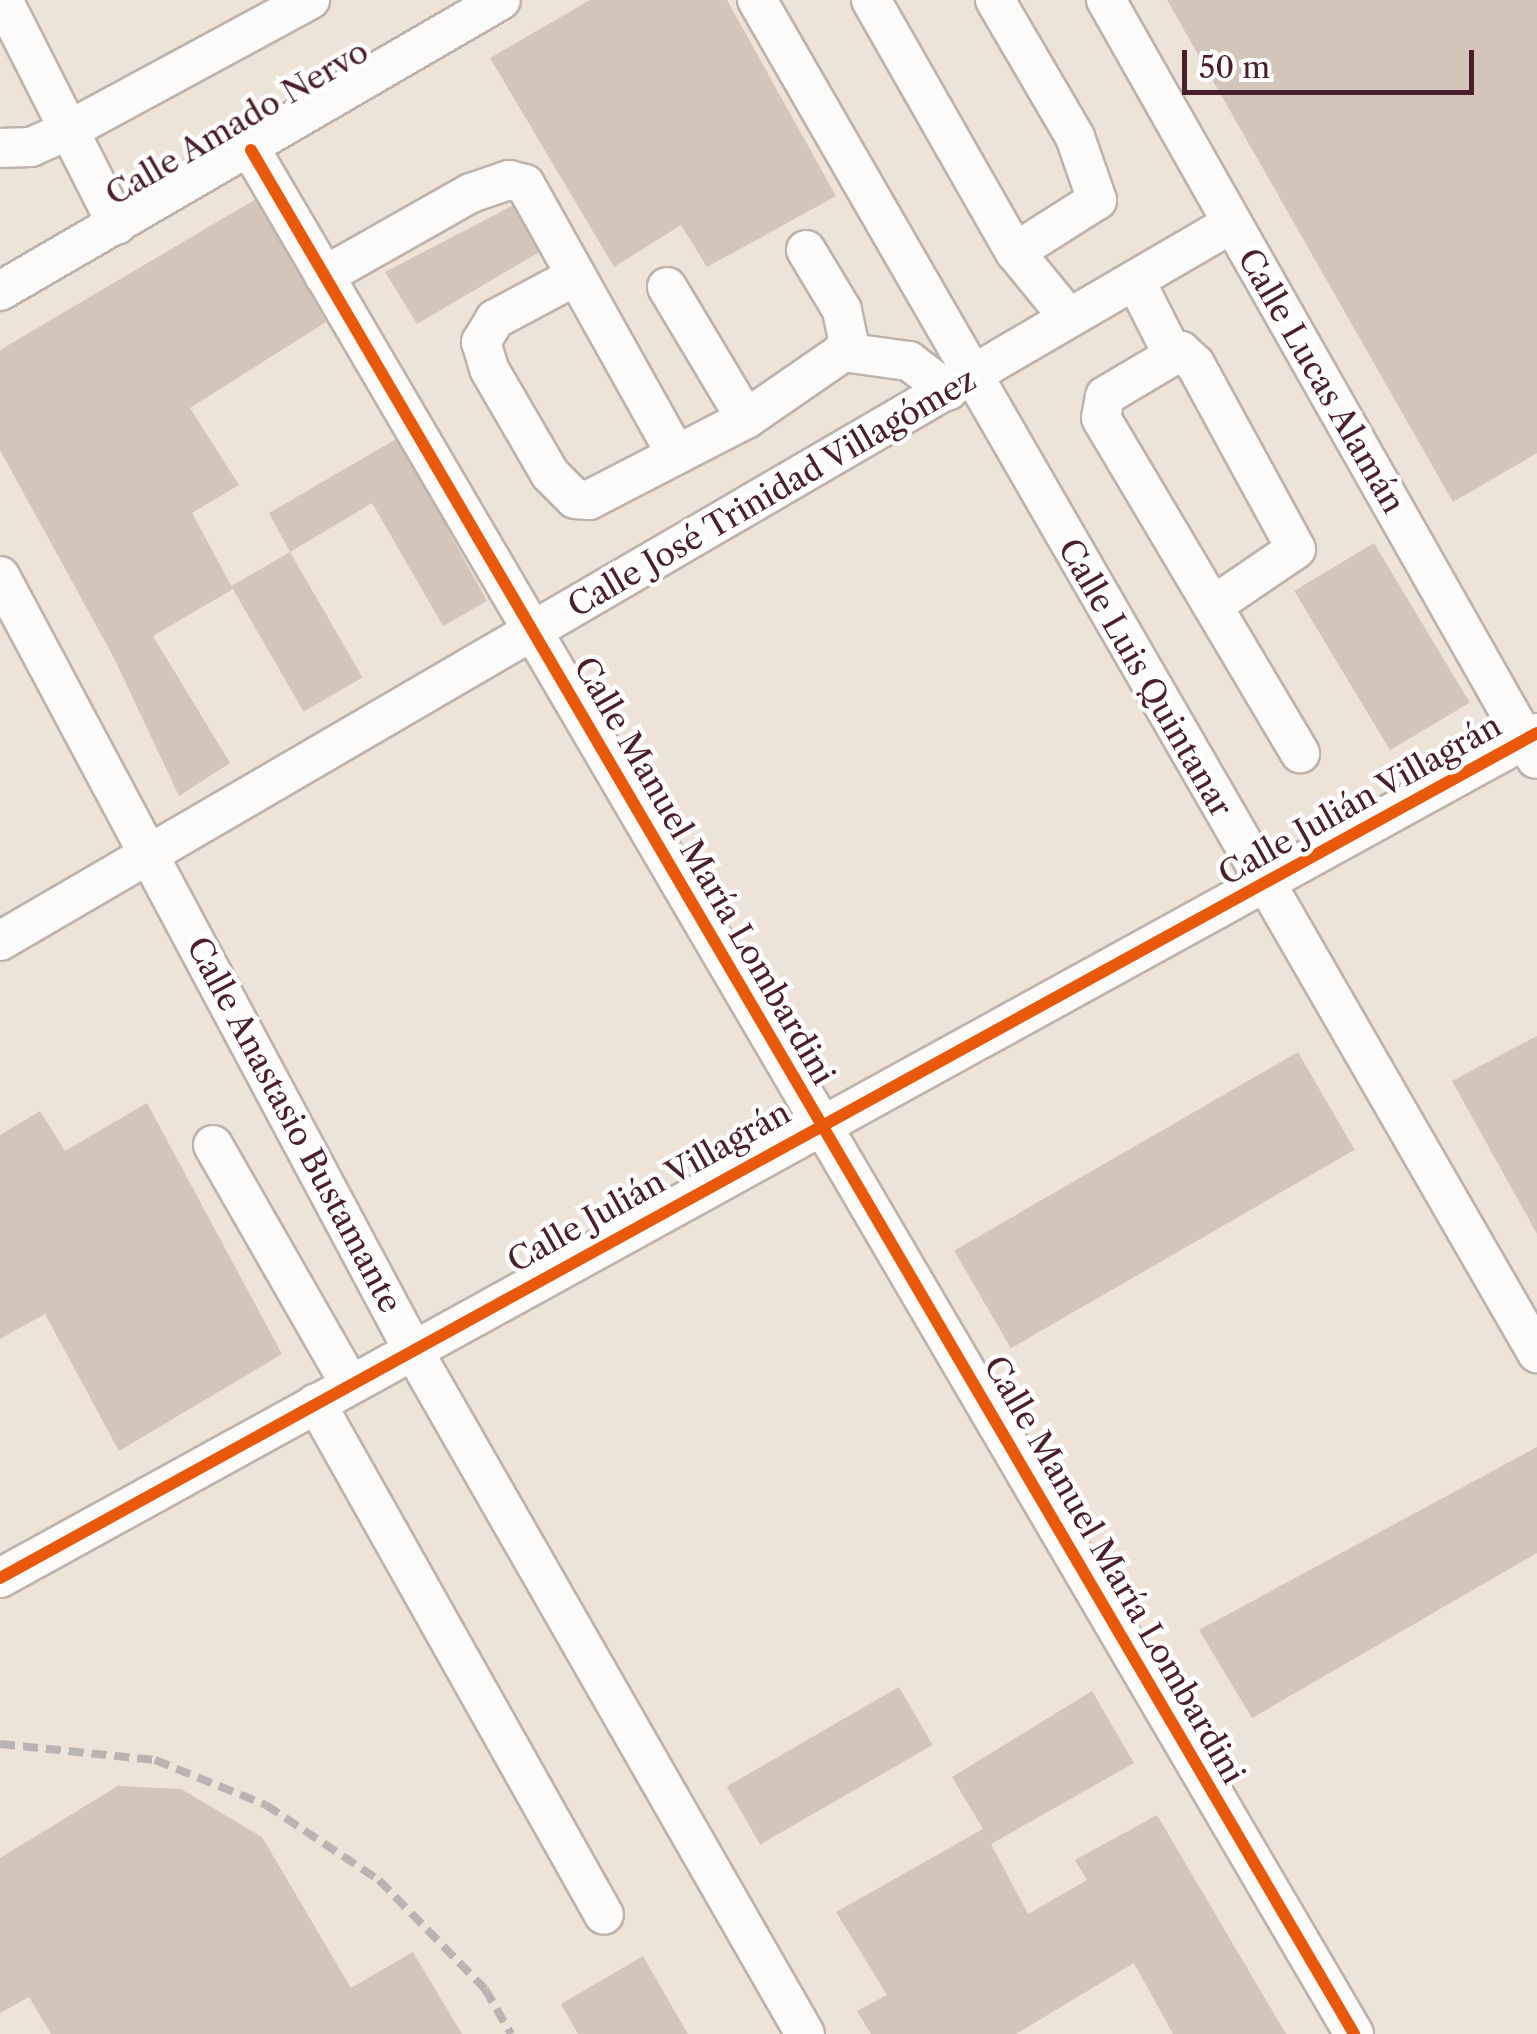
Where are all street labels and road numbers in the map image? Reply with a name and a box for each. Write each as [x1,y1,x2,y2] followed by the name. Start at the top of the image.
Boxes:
[98,32,376,214] street label: Calle Amado Nervo
[1229,241,1413,521] street label: Calle Lucas Alamán
[560,360,984,626] street label: Calle José Trinidad Villagómez
[1050,532,1240,824] street label: Calle Luis Quintanar
[565,650,843,1092] street label: Calle Manuel María Lombardini
[1212,706,1508,894] street label: Calle Julián Villagrán
[178,930,410,1320] street label: Calle Anastasio Bustamante
[501,1093,797,1281] street label: Calle Julián Villagrán
[975,1349,1253,1791] street label: Calle Manuel María Lombardini

